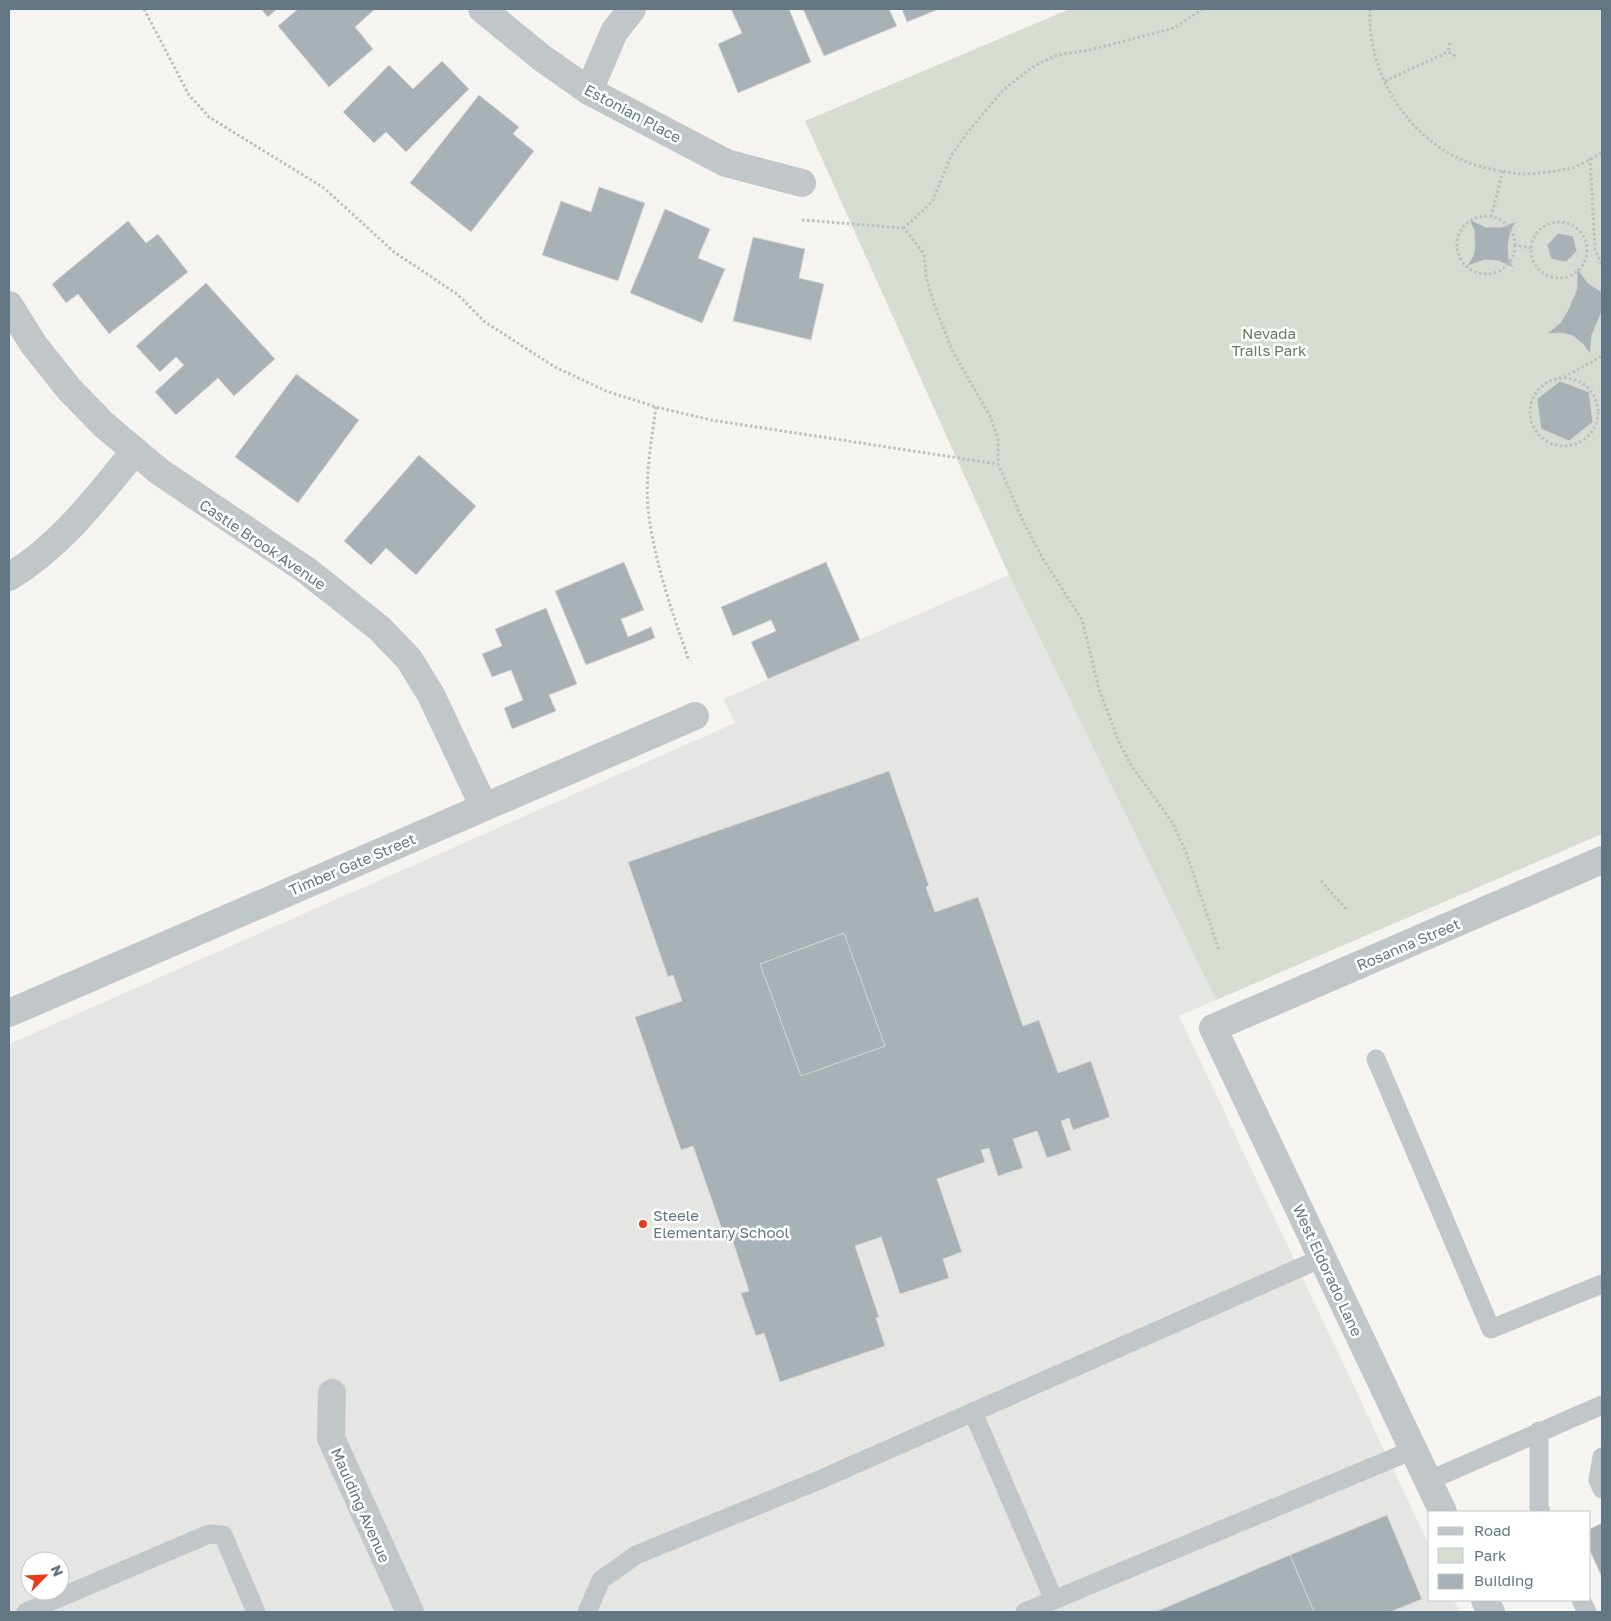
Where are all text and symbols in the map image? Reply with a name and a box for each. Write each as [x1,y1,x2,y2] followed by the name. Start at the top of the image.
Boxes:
[582,80,685,146] street label: Estonian Place
[1231,324,1307,359] park label: Nevada Trails Park
[196,495,330,593] street label: Castle Brook Avenue
[286,829,418,899] street label: Timber Gate Street
[1354,914,1462,974] street label: Rosanna Street
[1290,1201,1367,1339] street label: West Eldorado Lane
[653,1206,789,1241] place label: Steele Elementary School
[637,1218,649,1230] marker: Steele Elementary School
[328,1445,394,1565] street label: Maulding Avenue
[1428,1511,1591,1601] legend
[1474,1521,1511,1539] text: Road
[1474,1546,1507,1564] text: Park
[20,1551,70,1601] north arrow
[47,1562,67,1579] text: N
[1474,1571,1534,1589] text: Building

